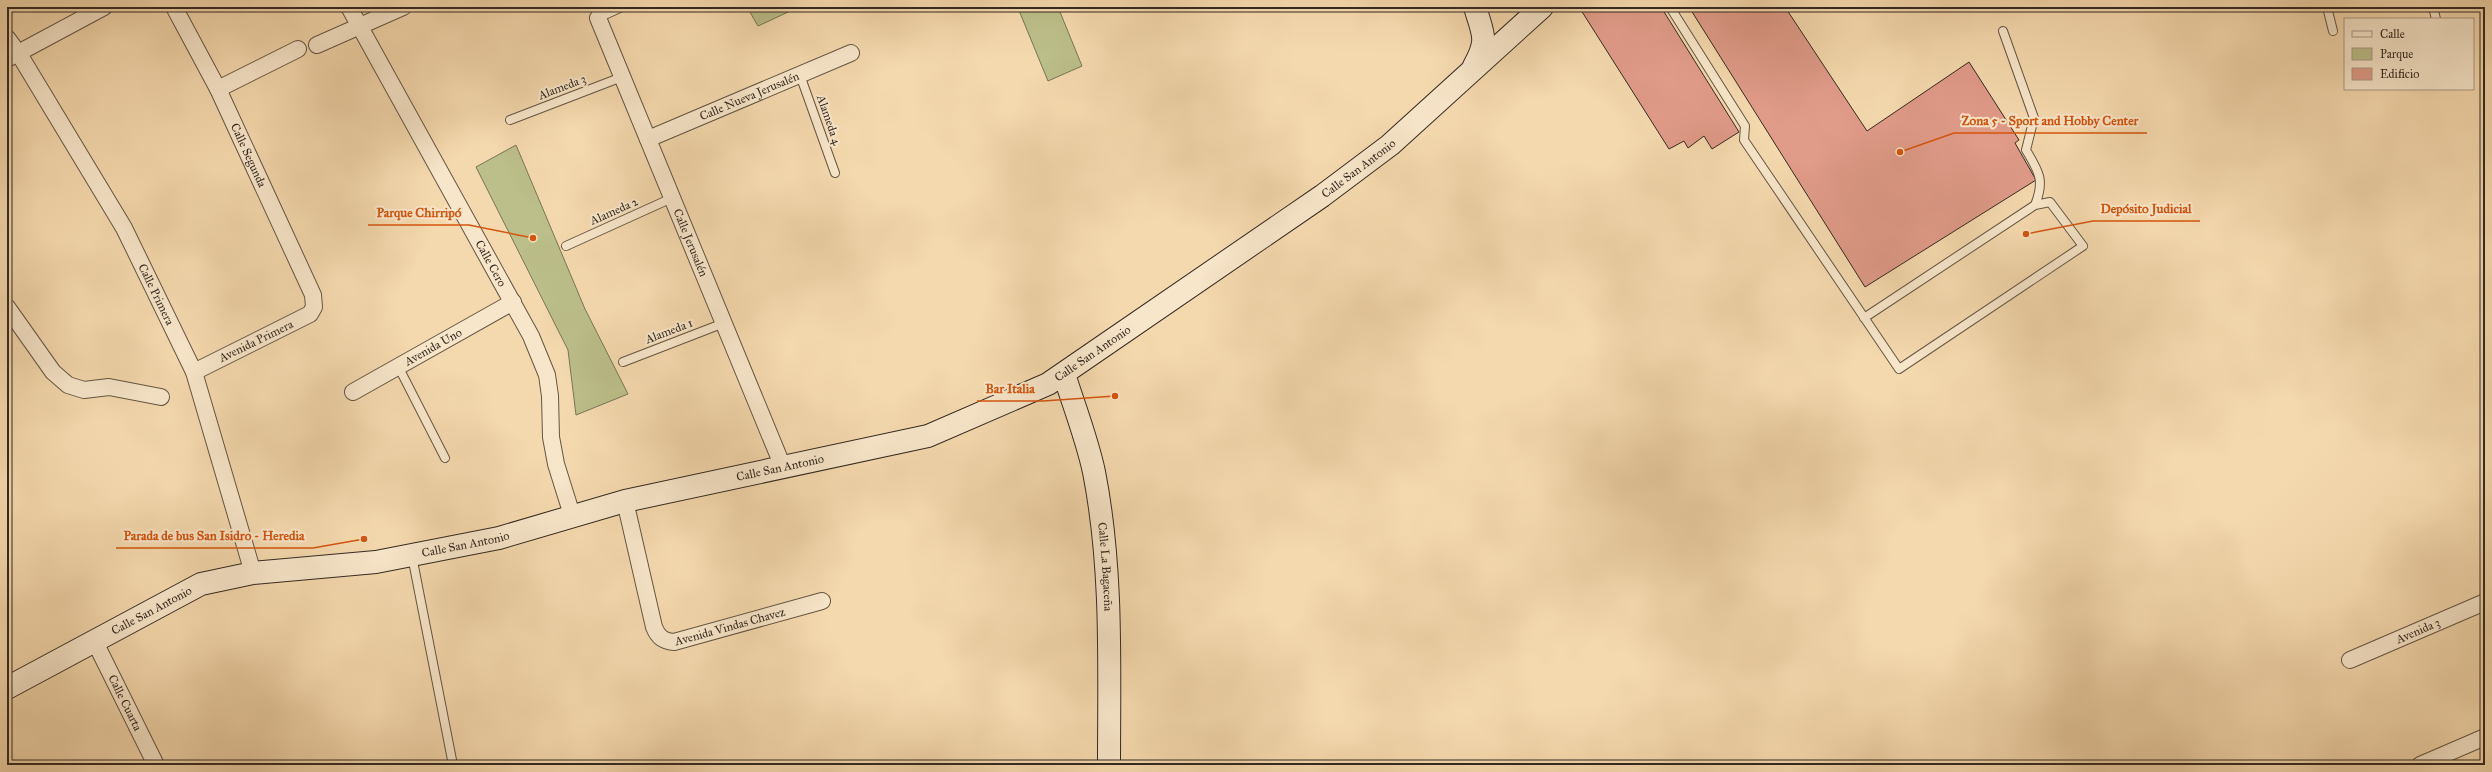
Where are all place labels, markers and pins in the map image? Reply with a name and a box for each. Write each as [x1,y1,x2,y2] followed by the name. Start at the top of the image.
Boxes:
[1954,108,2147,133] callout: Zona 5 - Sport and Hobby Center
[2093,196,2200,221] callout: Depósito Judicial
[368,200,469,225] callout: Parque Chirripó
[977,376,1043,401] callout: Bar Italia
[116,523,313,548] callout: Parada de bus San Isidro - Heredia

